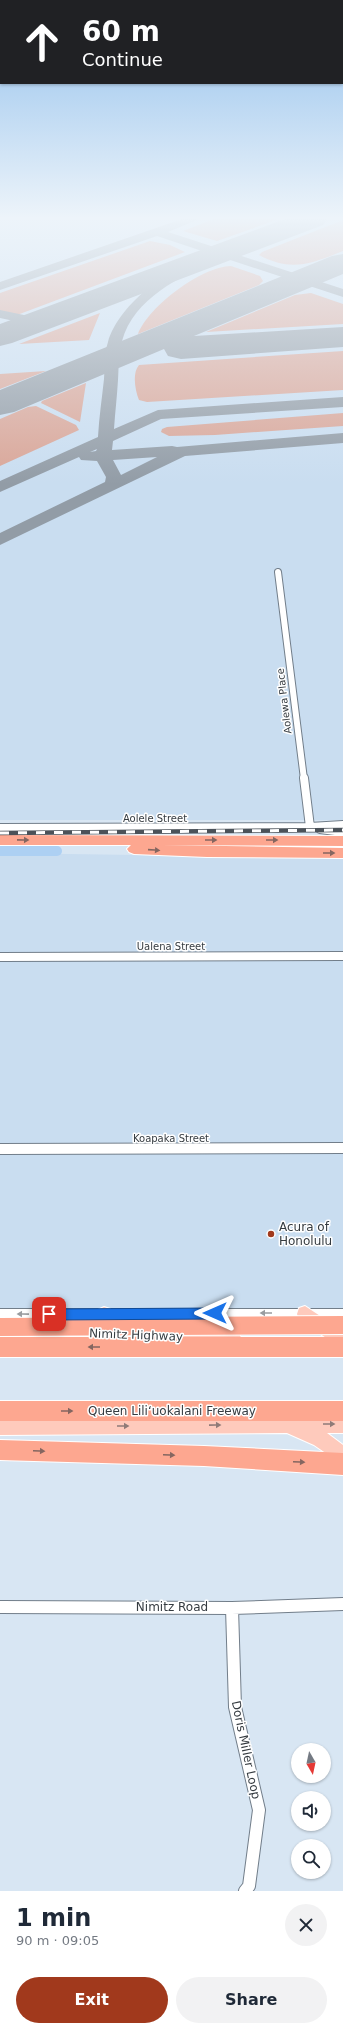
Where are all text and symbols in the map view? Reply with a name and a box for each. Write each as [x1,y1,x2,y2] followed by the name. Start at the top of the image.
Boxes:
[82,15,160,48] text: 60 m
[16,16,68,68] icon: ahead
[82,49,163,70] text: Continue
[275,668,293,734] street label: Aolewa Place
[123,813,187,824] street label: Aolele Street
[17,837,30,843] one-way arrow
[205,837,218,843] one-way arrow
[266,837,279,843] one-way arrow
[148,847,161,853] one-way arrow
[323,850,336,856] one-way arrow
[137,941,205,952] street label: Ualena Street
[133,1133,209,1144] street label: Koapaka Street
[279,1220,332,1248] place label: Acura of Honolulu
[266,1229,276,1239] marker: Acura of Honolulu
[194,1292,236,1334] position arrow
[32,1297,66,1331] pin
[38,1303,60,1325] icon: arrive
[260,1310,272,1317] one-way arrow
[16,1311,29,1317] one-way arrow
[89,1326,183,1344] street label: Nimitz Highway
[87,1344,100,1350] one-way arrow
[88,1404,256,1418] street label: Queen Liliʻuokalani Freeway
[61,1408,74,1414] one-way arrow
[323,1421,336,1427] one-way arrow
[209,1422,222,1428] one-way arrow
[117,1423,130,1429] one-way arrow
[33,1448,46,1454] one-way arrow
[163,1452,176,1458] one-way arrow
[293,1458,305,1465] one-way arrow
[136,1600,208,1614] street label: Nimitz Road
[229,1700,263,1800] street label: Doris Miller Loop
[291,1743,331,1783] north arrow
[291,1743,331,1879] map controls
[291,1791,331,1831] button: sound
[291,1839,331,1879] button: search
[16,1904,91,1932] text: 1 min
[285,1904,327,1946] button: close
[16,1933,99,1948] text: 90 m · 09:05
[16,1977,168,2023] button: Exit
[176,1977,327,2023] button: Share

